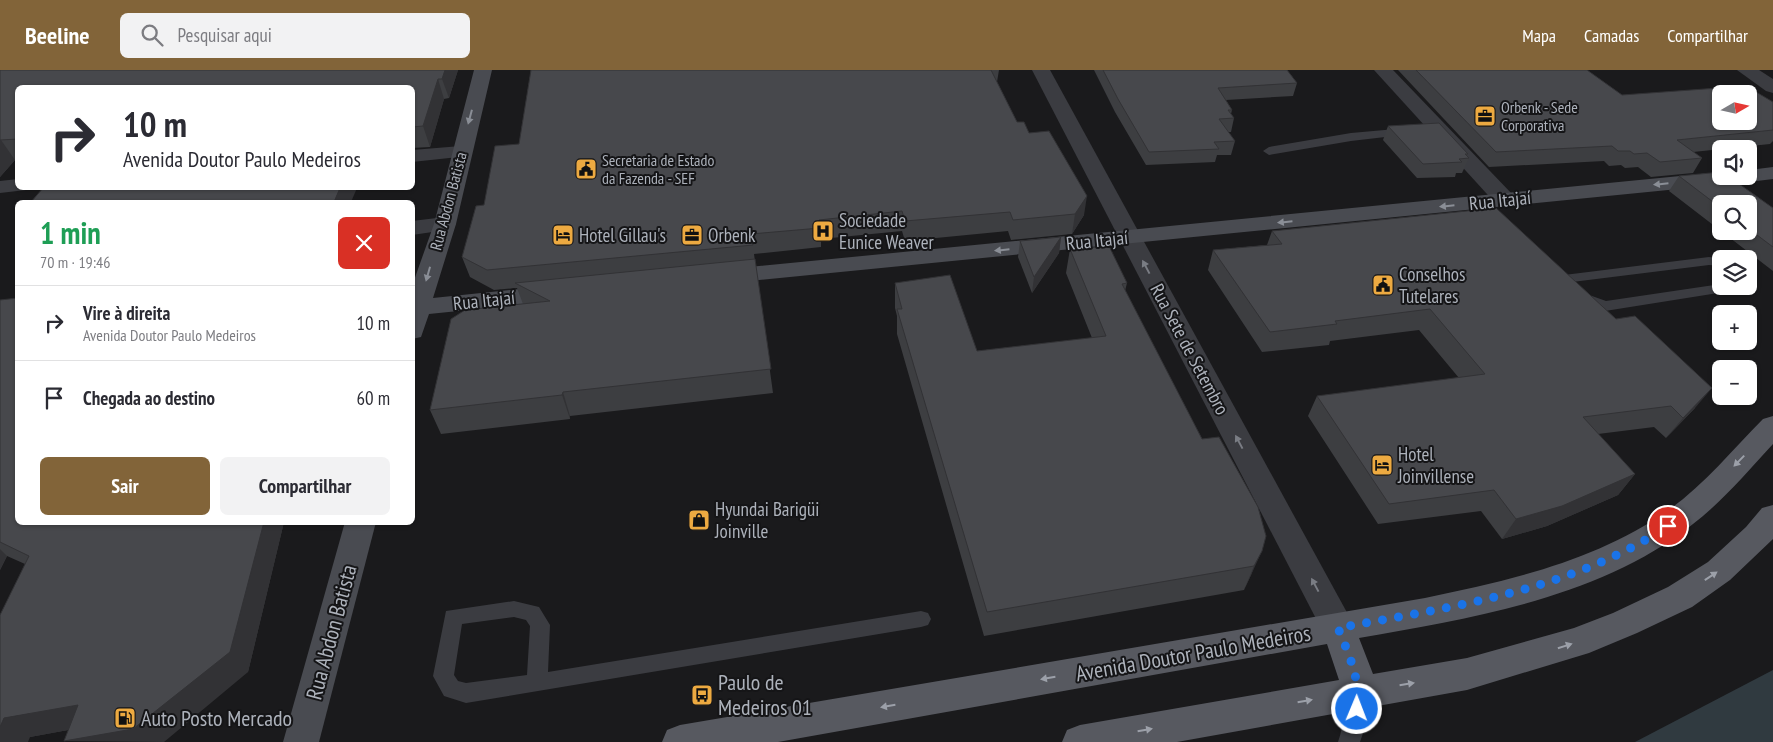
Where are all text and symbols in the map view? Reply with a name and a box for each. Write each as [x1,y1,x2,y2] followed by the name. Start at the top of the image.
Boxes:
[120,13,470,58] search box
[25,20,90,51] text: Beeline
[138,21,166,49] icon: search
[178,23,272,47] text: Pesquisar aqui
[1522,24,1556,47] text: Mapa
[1584,24,1639,47] text: Camadas
[1667,24,1748,47] text: Compartilhar
[1712,85,1758,130] north arrow
[1712,85,1757,405] map controls
[1501,97,1578,135] place label: Orbenk - Sede Corporativa
[123,101,187,147] text: 10 m
[1473,104,1497,128] office icon: Orbenk - Sede Corporativa
[40,105,105,170] icon: right
[466,110,474,125] one-way arrow
[1712,140,1757,185] button: sound
[123,145,361,173] text: Avenida Doutor Paulo Medeiros
[425,150,471,252] street label: Rua Abdon Batista
[602,150,714,188] place label: Secretaria de Estado da Fazenda - SEF
[574,157,598,181] public building icon: Secretaria de Estado da Fazenda - SEF
[1653,181,1669,189] one-way arrow
[1468,185,1532,215] street label: Rua Itajaí
[1712,195,1757,240] button: search
[1439,202,1455,210] one-way arrow
[839,208,935,254] place label: Sociedade Eunice Weaver
[40,213,101,252] text: 1 min
[338,217,390,269] button: close
[1277,218,1293,226] one-way arrow
[811,219,835,243] hospital icon: Sociedade Eunice Weaver
[551,223,575,247] hotel icon: Hotel Gillau's
[579,223,666,247] place label: Hotel Gillau's
[680,223,704,247] office icon: Orbenk
[708,223,756,247] place label: Orbenk
[1065,225,1129,255] street label: Rua Itajaí
[993,246,1009,254] one-way arrow
[1712,250,1757,295] button: layers
[40,252,111,272] text: 70 m · 19:46
[1142,260,1150,274] one-way arrow
[1399,262,1465,308] place label: Conselhos Tutelares
[423,266,431,281] one-way arrow
[1371,273,1395,297] public building icon: Conselhos Tutelares
[1145,279,1235,419] street label: Rua Sete de Setembro
[452,285,516,315] street label: Rua Itajaí
[83,301,170,325] text: Vire à direita
[1712,305,1757,350] button: +
[40,309,68,337] icon: right
[357,311,390,335] text: 10 m
[83,325,256,345] text: Avenida Doutor Paulo Medeiros
[1712,360,1757,405] button: −
[40,384,68,412] icon: arrive
[83,386,215,410] text: Chegada ao destino
[357,386,390,410] text: 60 m
[1235,434,1243,449] one-way arrow
[1397,442,1474,488] place label: Hotel Joinvillense
[1370,453,1394,477] hotel icon: Hotel Joinvillense
[1733,455,1745,467] one-way arrow
[40,457,210,515] button: Sair
[220,457,390,515] button: Compartilhar
[714,497,819,543] place label: Hyundai Barigüi Joinville
[1647,505,1689,547] pin
[687,508,711,532] shop icon: Hyundai Barigüi Joinville
[1654,512,1682,540] icon: arrive
[300,561,362,703] street label: Rua Abdon Batista
[1705,571,1718,581] one-way arrow
[1311,578,1319,592] one-way arrow
[1073,619,1313,687] street label: Avenida Doutor Paulo Medeiros
[1558,641,1573,649] one-way arrow
[718,668,812,721] place label: Paulo de Medeiros 01
[1040,675,1056,683] one-way arrow
[1400,679,1416,687] one-way arrow
[1330,682,1382,734] position arrow
[690,683,714,707] bus stop icon: Paulo de Medeiros 01
[1298,697,1314,705] one-way arrow
[880,702,896,710] one-way arrow
[141,704,292,732] place label: Auto Posto Mercado
[113,706,137,730] fuel station icon: Auto Posto Mercado
[1138,726,1154,734] one-way arrow

